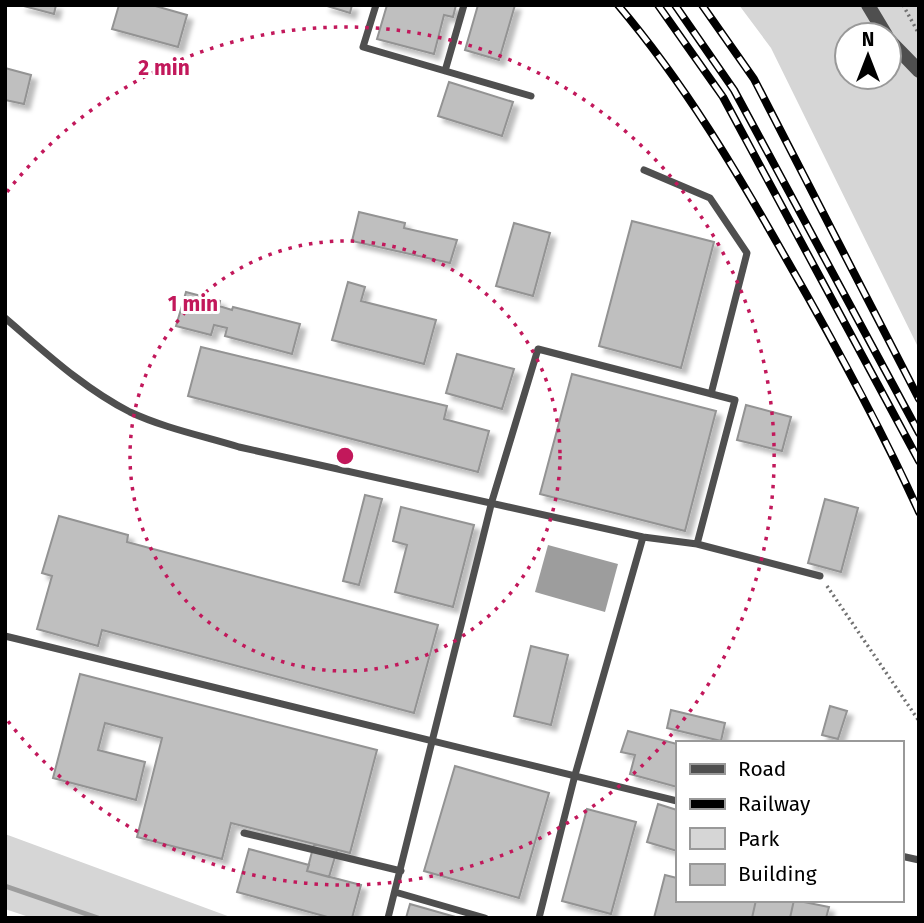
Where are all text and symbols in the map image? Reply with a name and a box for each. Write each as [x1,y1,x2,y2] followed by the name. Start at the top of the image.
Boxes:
[833,21,903,91] north arrow
[862,28,874,51] text: N
[138,55,190,81] text: 2 min
[168,291,218,317] text: 1 min
[333,444,357,468] centre of rings
[676,741,903,902] legend
[738,756,786,782] text: Road
[738,791,811,817] text: Railway
[738,826,780,852] text: Park
[738,861,817,887] text: Building

